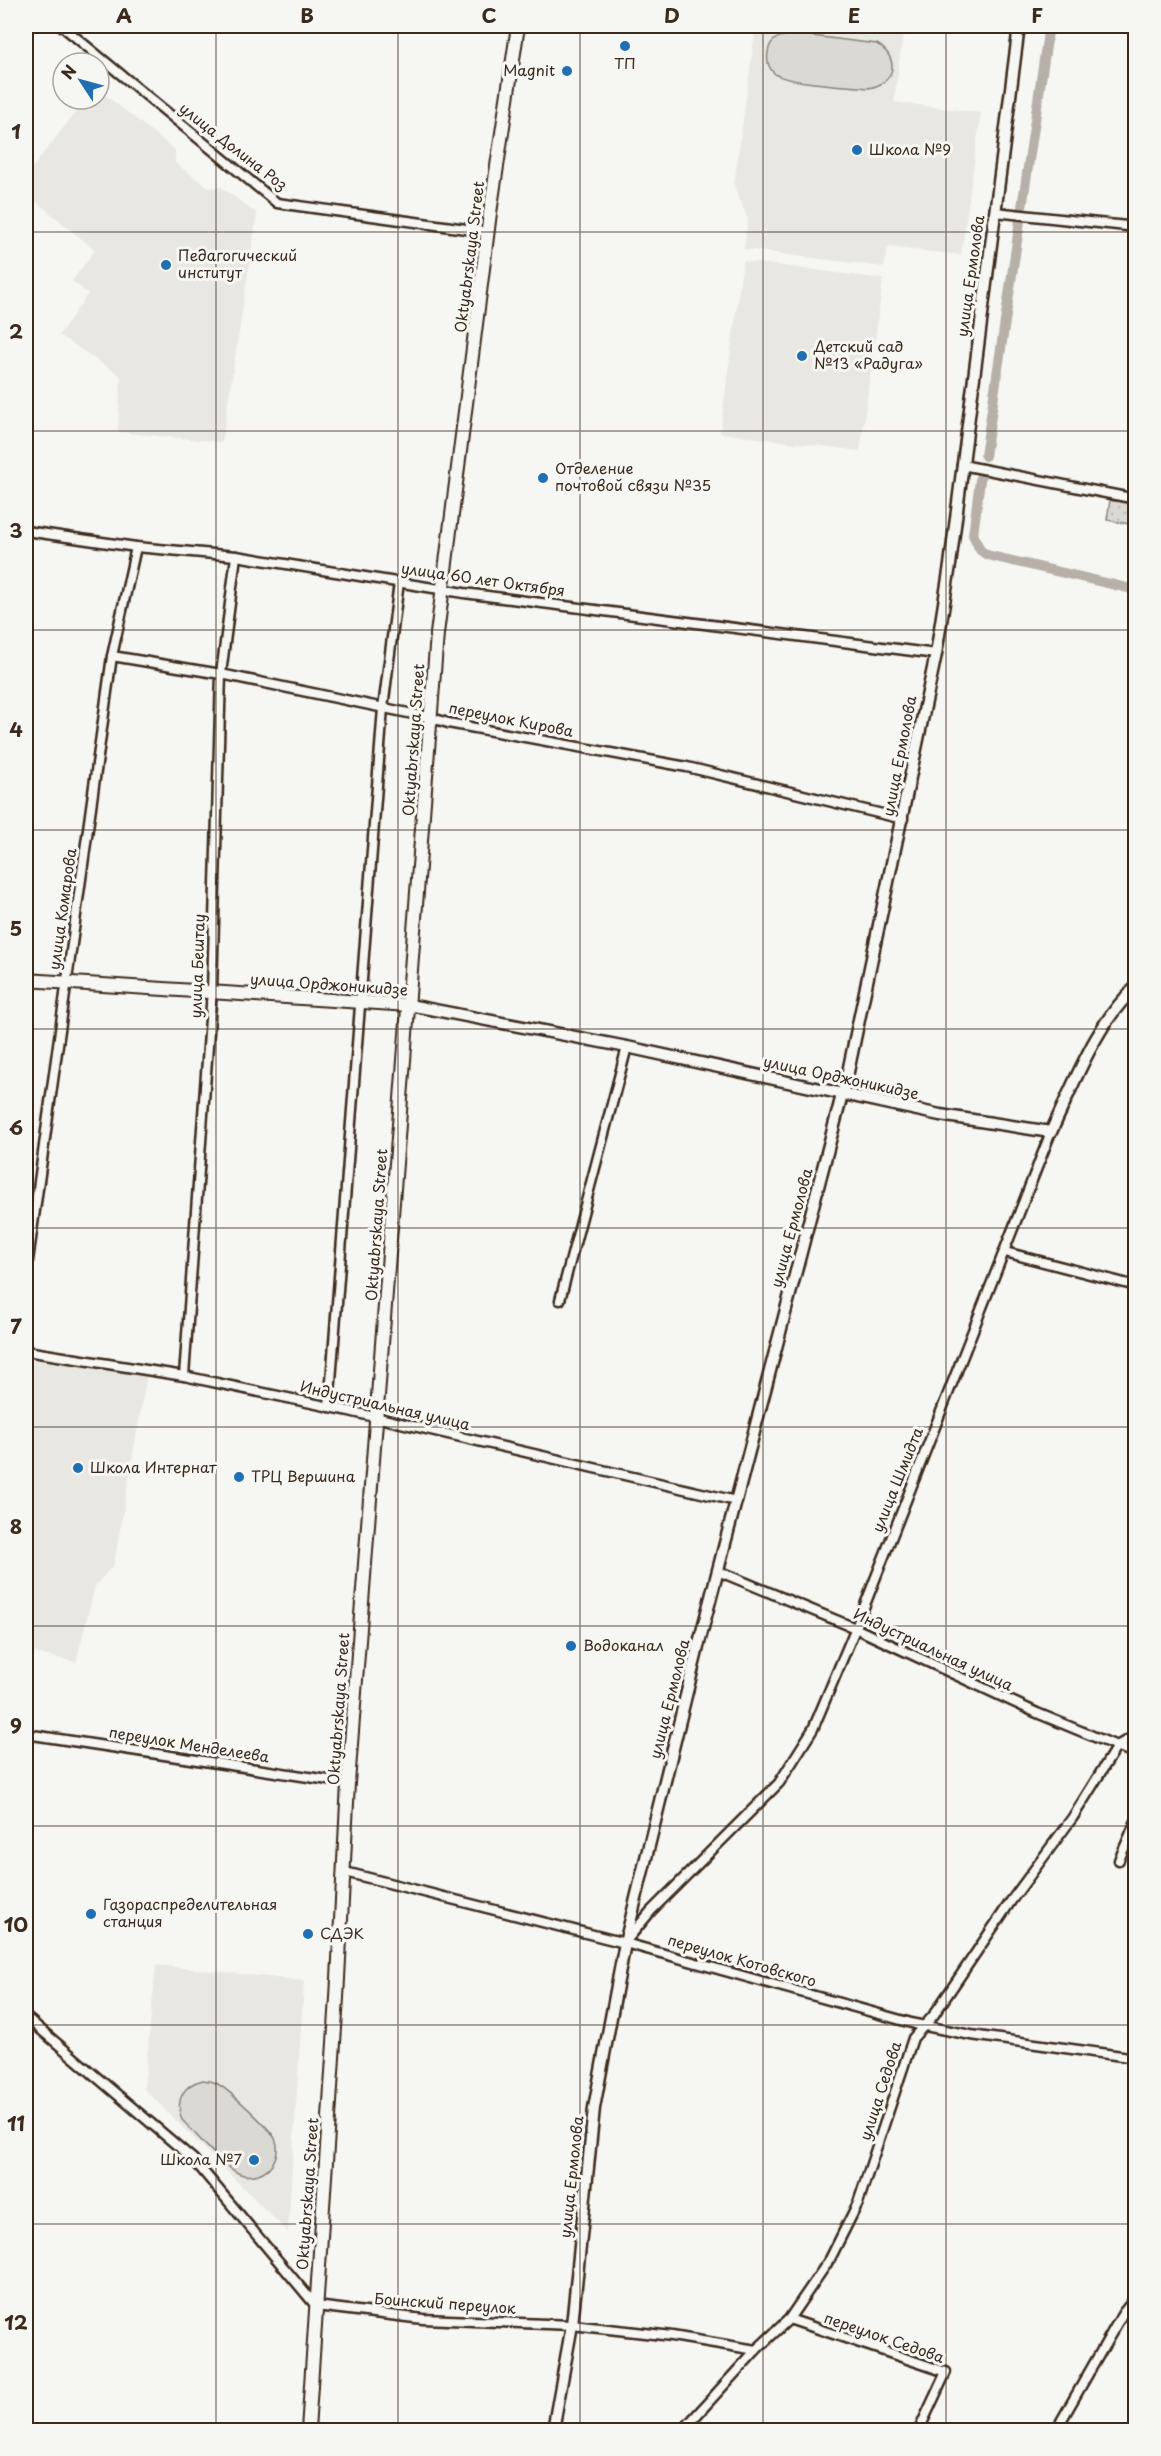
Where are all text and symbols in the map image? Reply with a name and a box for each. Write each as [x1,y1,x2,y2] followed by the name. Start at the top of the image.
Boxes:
[116,0,132,30] text: A
[300,0,314,30] text: B
[481,0,497,30] text: C
[664,0,680,30] text: D
[848,0,860,30] text: E
[1031,0,1043,30] text: F
[618,39,632,53] marker: ТП
[51,51,111,111] north arrow
[614,51,636,74] place label: ТП
[503,58,555,81] place label: Magnit
[55,59,81,84] text: N
[560,64,574,78] marker: Magnit
[175,96,293,196] street label: улица Долина Роз
[11,116,21,146] text: 1
[869,137,951,160] place label: Школа №9
[850,143,864,157] marker: Школа №9
[448,180,489,334] street label: Oktyabrskaya Street
[950,213,990,338] street label: улица Ермолова
[178,243,297,283] place label: Педагогический институт
[159,258,173,272] marker: Педагогический институт
[9,316,23,346] text: 2
[813,334,923,374] place label: Детский сад №13 «Радуга»
[795,349,809,363] marker: Детский сад №13 «Радуга»
[555,456,711,496] place label: Отделение почтовой связи №35
[536,471,550,485] marker: Отделение почтовой связи №35
[9,515,23,545] text: 3
[400,556,567,601] street label: улица 60 лет Октября
[396,663,429,817] street label: Oktyabrskaya Street
[876,693,922,818] street label: улица Ермолова
[447,695,576,742] street label: переулок Кирова
[9,714,23,744] text: 4
[42,846,82,971] street label: улица Комарова
[10,913,22,943] text: 5
[183,913,210,1019] street label: улица Бештау
[249,967,409,1000] street label: улица Орджоникидзе
[761,1049,921,1104] street label: улица Орджоникидзе
[9,1112,23,1142] text: 6
[359,1148,392,1302] street label: Oktyabrskaya Street
[764,1165,818,1290] street label: улица Ермолова
[10,1311,22,1341] text: 7
[298,1374,473,1435] street label: Индустриальная улица
[865,1423,928,1535] street label: улица Шмидта
[90,1455,217,1478] place label: Школа Интернат
[71,1461,85,1475] marker: Школа Интернат
[251,1464,356,1487] place label: ТРЦ Вершина
[232,1470,246,1484] marker: ТРЦ Вершина
[10,1511,22,1541] text: 8
[850,1601,1018,1696] street label: Индустриальная улица
[321,1632,354,1786] street label: Oktyabrskaya Street
[583,1633,664,1656] place label: Водоканал
[643,1636,695,1761] street label: улица Ермолова
[564,1639,578,1653] marker: Водоканал
[10,1710,22,1740] text: 9
[107,1719,272,1768] street label: переулок Менделеева
[103,1892,277,1932] place label: Газораспределительная станция
[84,1907,98,1921] marker: Газораспределительная станция
[4,1909,28,1939] text: 10
[320,1921,364,1944] place label: СДЭК
[301,1927,315,1941] marker: СДЭК
[665,1927,819,1992] street label: переулок Котовского
[853,2037,907,2143] street label: улица Седова
[7,2108,25,2138] text: 11
[553,2114,588,2239] street label: улица Ермолова
[290,2117,323,2271] street label: Oktyabrskaya Street
[160,2147,242,2170] place label: Школа №7
[247,2153,261,2167] marker: Школа №7
[374,2286,517,2319] street label: Боинский переулок
[821,2305,948,2368] street label: переулок Седова
[4,2307,28,2337] text: 12

